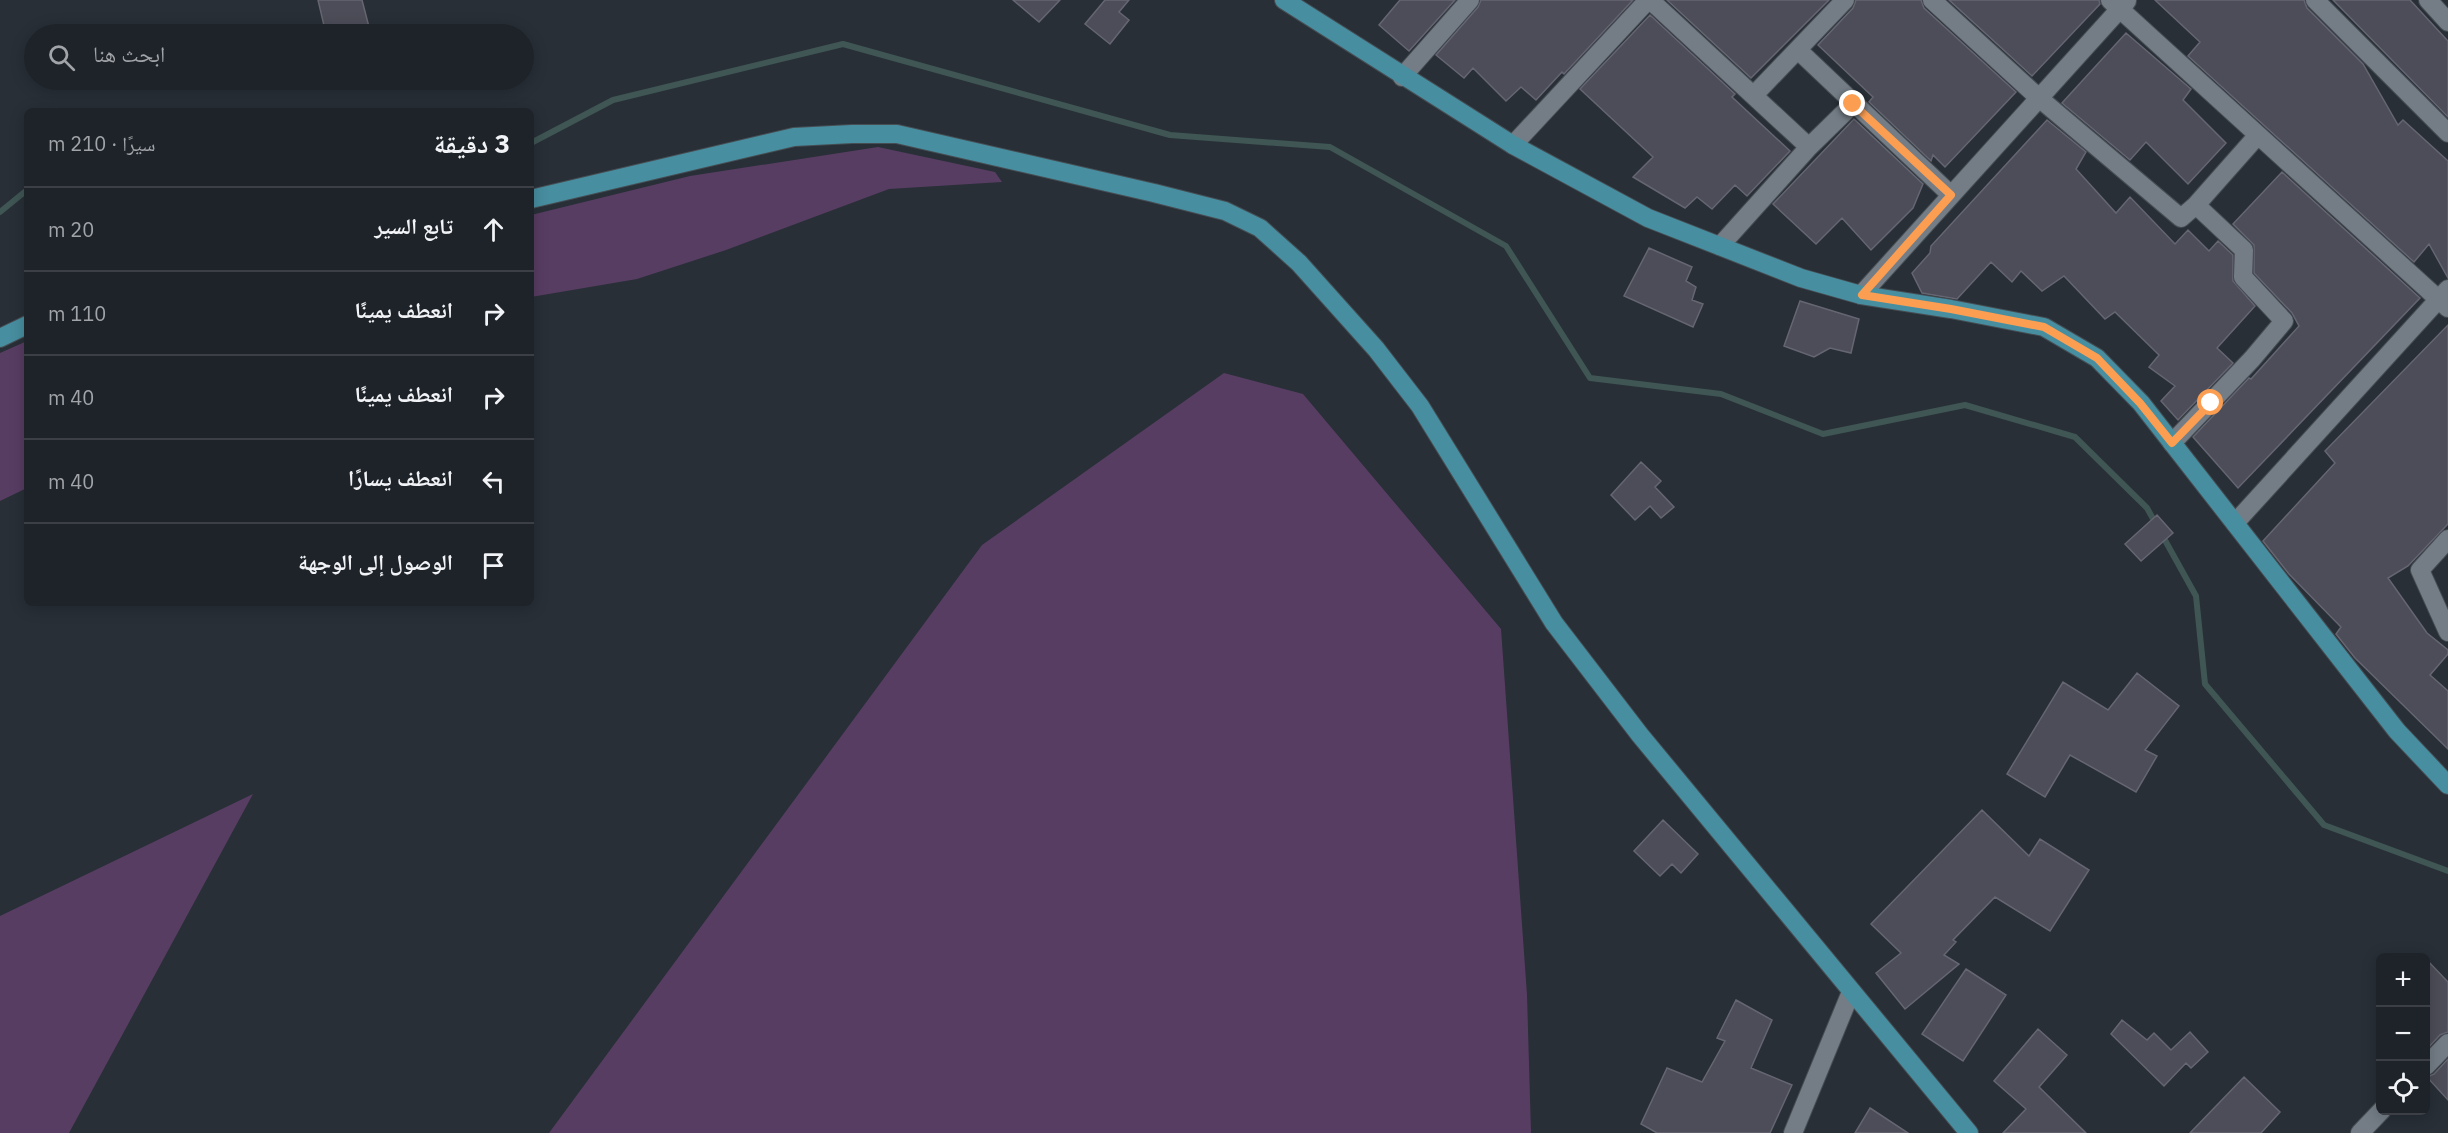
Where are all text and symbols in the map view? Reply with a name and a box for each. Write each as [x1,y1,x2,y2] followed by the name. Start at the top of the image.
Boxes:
[24,24,534,90] search box
[93,39,165,68] text: ابحث هنا
[45,41,78,74] icon: search
[1839,90,1865,116] route end
[434,126,510,160] text: 3 دقيقة
[48,130,155,157] text: سيرًا · 210 m
[374,211,453,240] text: تابع السير
[477,213,510,246] icon: ahead
[48,216,94,243] text: 20 m
[355,295,453,324] text: انعطف يمينًا
[477,297,510,330] icon: right
[48,300,106,327] text: 110 m
[355,379,453,408] text: انعطف يمينًا
[477,381,510,414] icon: right
[48,384,94,411] text: 40 m
[2197,389,2223,415] route start
[348,463,453,492] text: انعطف يسارًا
[477,465,510,498] icon: left
[48,468,94,495] text: 40 m
[298,547,453,576] text: الوصول إلى الوجهة
[477,549,510,582] icon: arrive
[2376,953,2430,1115] map controls
[2376,953,2430,1007] button: +
[2376,1007,2430,1061] button: −
[2376,1061,2430,1115] button: locate

